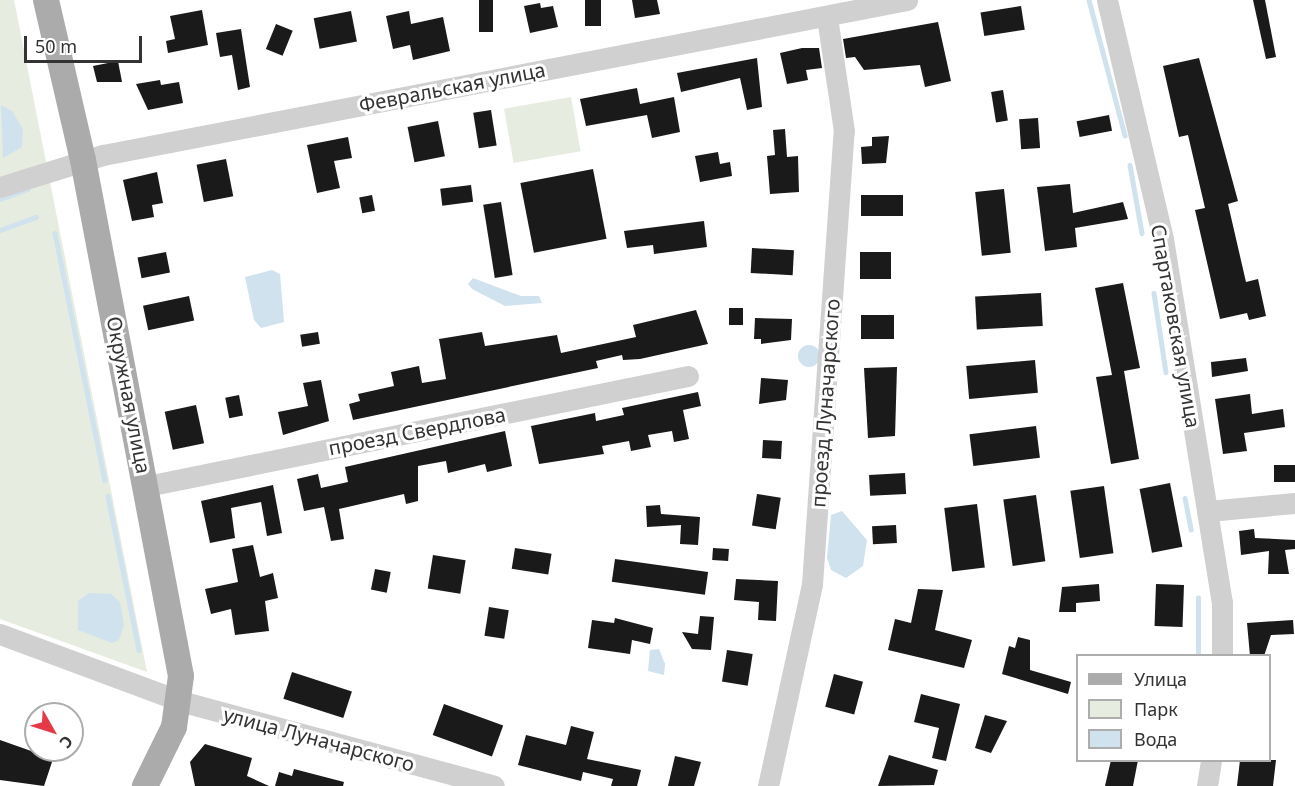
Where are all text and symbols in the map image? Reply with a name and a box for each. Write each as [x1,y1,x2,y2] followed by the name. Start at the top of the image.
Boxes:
[27,24,146,62] scale bar
[35,34,77,58] text: 50 m
[357,57,547,117] street label: Февральская улица
[1146,222,1206,430] street label: Спартаковская улица
[806,298,844,508] street label: проезд Луначарского
[102,314,156,476] street label: Окружная улица
[326,402,508,460] street label: проезд Свердлова
[1076,654,1271,762] legend
[1134,667,1187,691] text: Улица
[1134,697,1178,721] text: Парк
[24,702,84,762] north arrow
[221,702,417,776] street label: улица Луначарского
[1134,727,1177,751] text: Вода
[55,731,78,753] text: С

